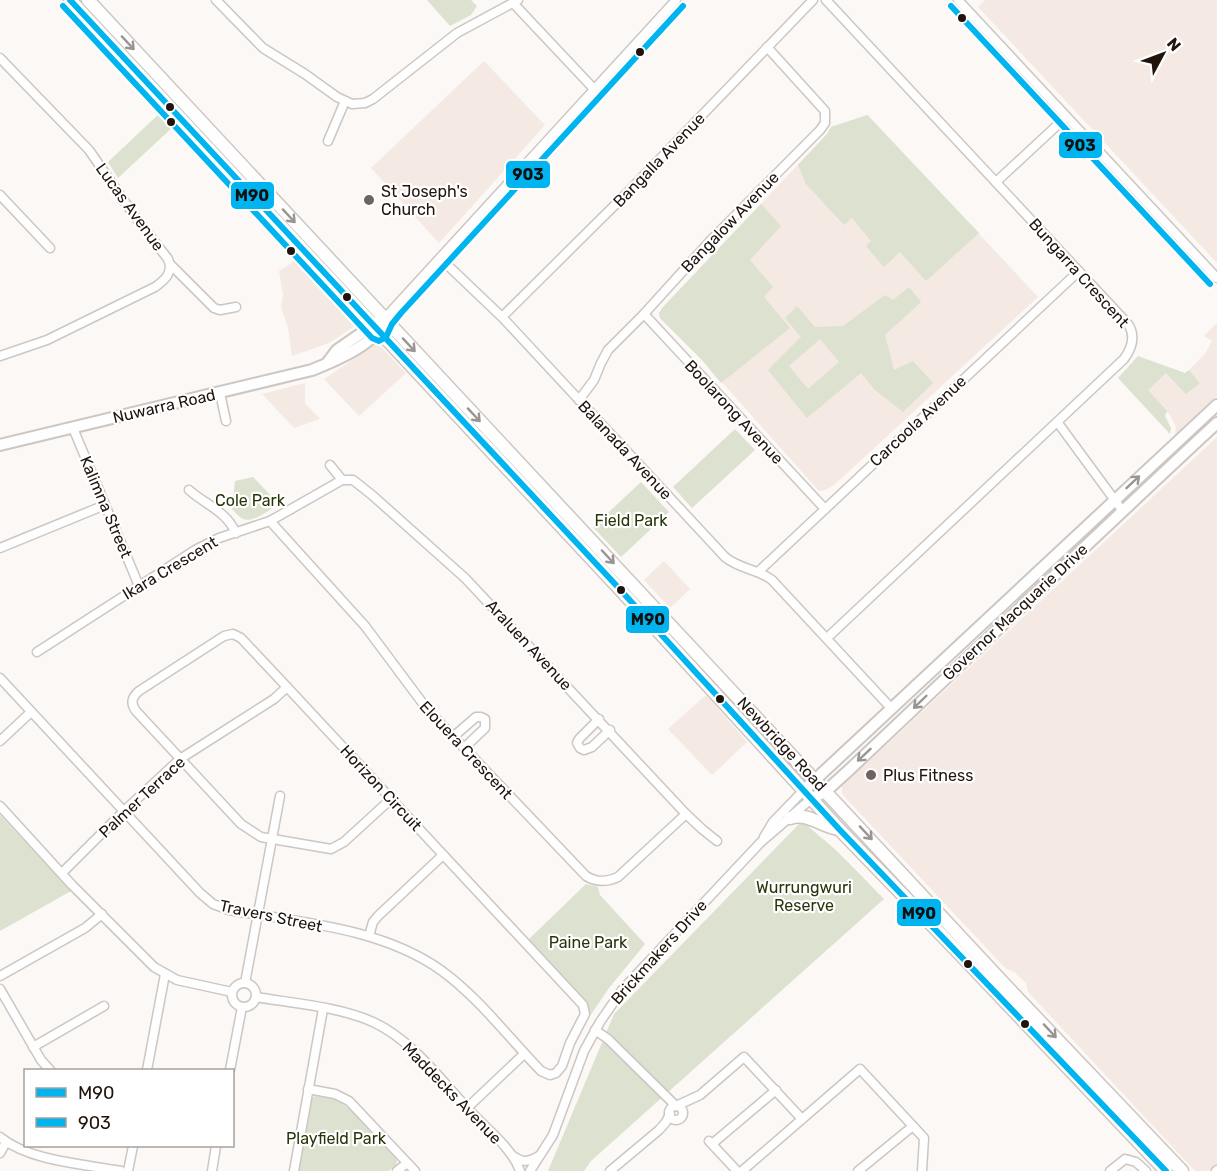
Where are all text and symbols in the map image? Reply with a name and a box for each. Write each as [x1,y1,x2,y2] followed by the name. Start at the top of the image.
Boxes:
[956,12,968,24] unlabelled marker
[1133,24,1193,84] north arrow
[1163,34,1185,55] text: N
[121,35,135,50] one-way arrow
[634,46,646,58] unlabelled marker
[164,101,176,113] unlabelled marker
[609,109,709,211] street label: Bangalla Avenue
[165,116,177,128] unlabelled marker
[1058,131,1103,159] line badge: 903
[1064,136,1096,155] text: 903
[92,159,168,255] street label: Lucas Avenue
[505,160,551,189] line badge: 903
[512,165,544,184] text: 903
[677,168,783,276] street label: Bangalow Avenue
[230,181,275,210] line badge: M90
[381,182,468,219] place label: St Joseph's Church
[235,186,269,205] text: M90
[362,193,376,207] marker: St Joseph's Church
[282,209,296,224] one-way arrow
[1025,214,1133,332] street label: Bungarra Crescent
[285,245,297,257] unlabelled marker
[341,291,353,303] unlabelled marker
[402,338,416,353] one-way arrow
[681,356,787,468] street label: Boolarong Avenue
[866,371,970,471] street label: Carcoola Avenue
[111,385,217,427] street label: Nuwarra Road
[574,396,676,504] street label: Balanada Avenue
[467,407,481,422] one-way arrow
[76,453,136,561] street label: Kalimna Street
[1126,474,1141,489] one-way arrow
[215,491,286,510] park label: Cole Park
[595,511,668,530] park label: Field Park
[119,532,221,604] street label: Ikara Crescent
[938,540,1092,684] street label: Governor Macquarie Drive
[600,549,614,564] one-way arrow
[615,584,627,596] unlabelled marker
[482,596,576,694] street label: Araluen Avenue
[625,605,670,634] line badge: M90
[631,610,665,629] text: M90
[714,693,726,705] unlabelled marker
[733,693,831,795] street label: Newbridge Road
[913,695,928,710] one-way arrow
[416,697,516,803] street label: Elouera Crescent
[336,741,426,835] street label: Horizon Circuit
[857,748,872,763] one-way arrow
[95,752,189,842] street label: Palmer Terrace
[883,766,973,785] place label: Plus Fitness
[864,768,878,782] marker: Plus Fitness
[859,826,873,841] one-way arrow
[756,878,852,915] park label: Wurrungwuri Reserve
[218,896,324,936] street label: Travers Street
[607,896,711,1008] street label: Brickmakers Drive
[896,898,942,927] line badge: M90
[902,904,936,923] text: M90
[549,933,628,952] park label: Paine Park
[962,958,974,970] unlabelled marker
[1019,1018,1031,1030] unlabelled marker
[1042,1023,1056,1038] one-way arrow
[399,1038,505,1148] street label: Maddecks Avenue
[24,1069,234,1147] legend
[78,1082,114,1104] text: M90
[78,1112,111,1134] text: 903
[286,1129,387,1148] park label: Playfield Park

